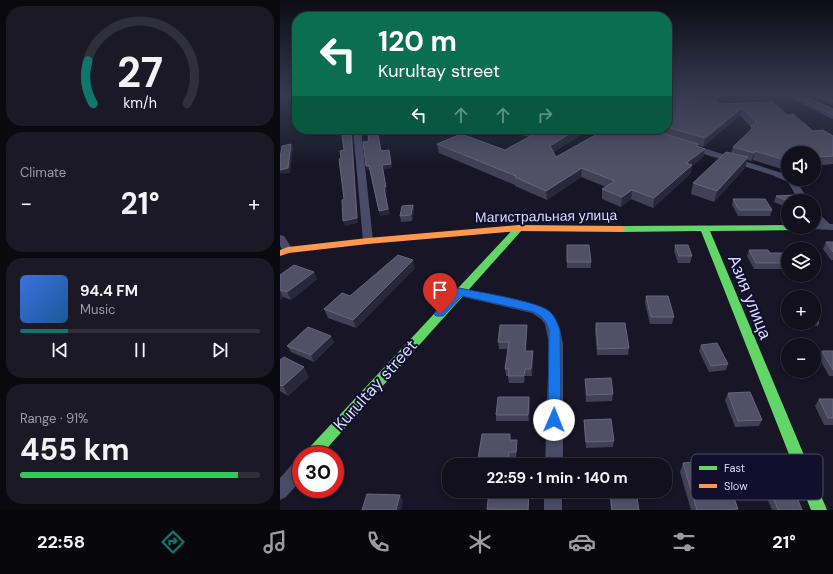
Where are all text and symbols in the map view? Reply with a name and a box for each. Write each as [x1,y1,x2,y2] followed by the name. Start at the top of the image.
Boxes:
[378,23,457,60] text: 120 m
[312,28,364,80] icon: left
[117,46,163,100] text: 27
[378,59,500,83] text: Kurultay street
[123,94,157,112] text: km/h
[408,104,430,126] icon: left
[450,104,472,126] icon: ahead
[492,104,514,126] icon: ahead
[534,104,556,126] icon: right
[781,146,821,378] map controls
[781,146,821,186] button: sound
[20,164,66,181] text: Climate
[120,184,160,223] text: 21°
[20,189,32,218] text: −
[248,189,260,218] text: +
[781,194,821,234] button: search
[475,206,618,226] street label: Магистральная улица
[781,242,821,282] button: layers
[723,252,777,343] street label: Азия улица
[423,273,457,314] pin
[429,279,451,301] icon: arrive
[80,281,138,301] text: 94.4 FM
[781,290,821,330] button: +
[80,301,115,318] text: Music
[328,335,422,435] street label: Kurultay street
[781,338,821,378] button: −
[49,339,71,361] icon: previous
[129,339,151,361] icon: pause
[209,339,231,361] icon: next
[533,399,575,441] position arrow
[20,410,88,427] text: Range · 91%
[20,430,129,469] text: 455 km
[292,446,344,498] speed limit sign: 30
[691,454,823,500] legend
[724,461,745,475] text: Fast
[486,468,628,488] text: 22:59 · 1 min · 140 m
[724,479,748,493] text: Slow
[159,528,187,556] icon: directions
[261,528,289,556] icon: music
[364,528,392,556] icon: phone
[466,528,494,556] icon: climate
[568,528,596,556] icon: car
[670,528,698,556] icon: filters
[37,530,85,554] text: 22:58
[772,530,796,554] text: 21°

